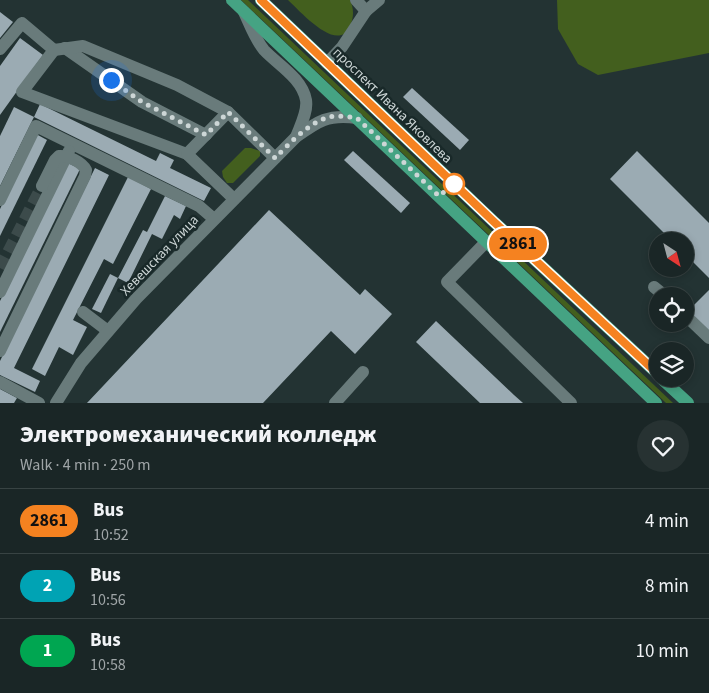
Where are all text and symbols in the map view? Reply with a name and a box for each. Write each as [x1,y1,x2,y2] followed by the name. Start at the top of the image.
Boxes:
[328,43,457,168] street label: проспект Ивана Яковлева
[99,68,124,93] your location
[443,173,465,195] unlabelled marker
[116,211,204,301] street label: Хевешская улица
[483,228,553,260] line badge: 2861
[499,231,537,256] text: 2861
[649,232,694,278] north arrow
[649,232,694,387] map controls
[649,287,694,332] button: locate
[649,342,694,387] button: layers
[20,417,376,452] text: Электромеханический колледж
[637,420,689,472] button: heart
[20,454,151,476] text: Walk · 4 min · 250 m
[93,497,124,524] text: Bus
[30,508,68,533] text: 2861
[645,508,689,535] text: 4 min
[93,524,129,546] text: 10:52
[90,562,121,589] text: Bus
[43,573,52,598] text: 2
[645,573,689,600] text: 8 min
[90,589,126,611] text: 10:56
[90,627,121,654] text: Bus
[43,638,52,663] text: 1
[635,638,689,665] text: 10 min
[90,654,126,676] text: 10:58

